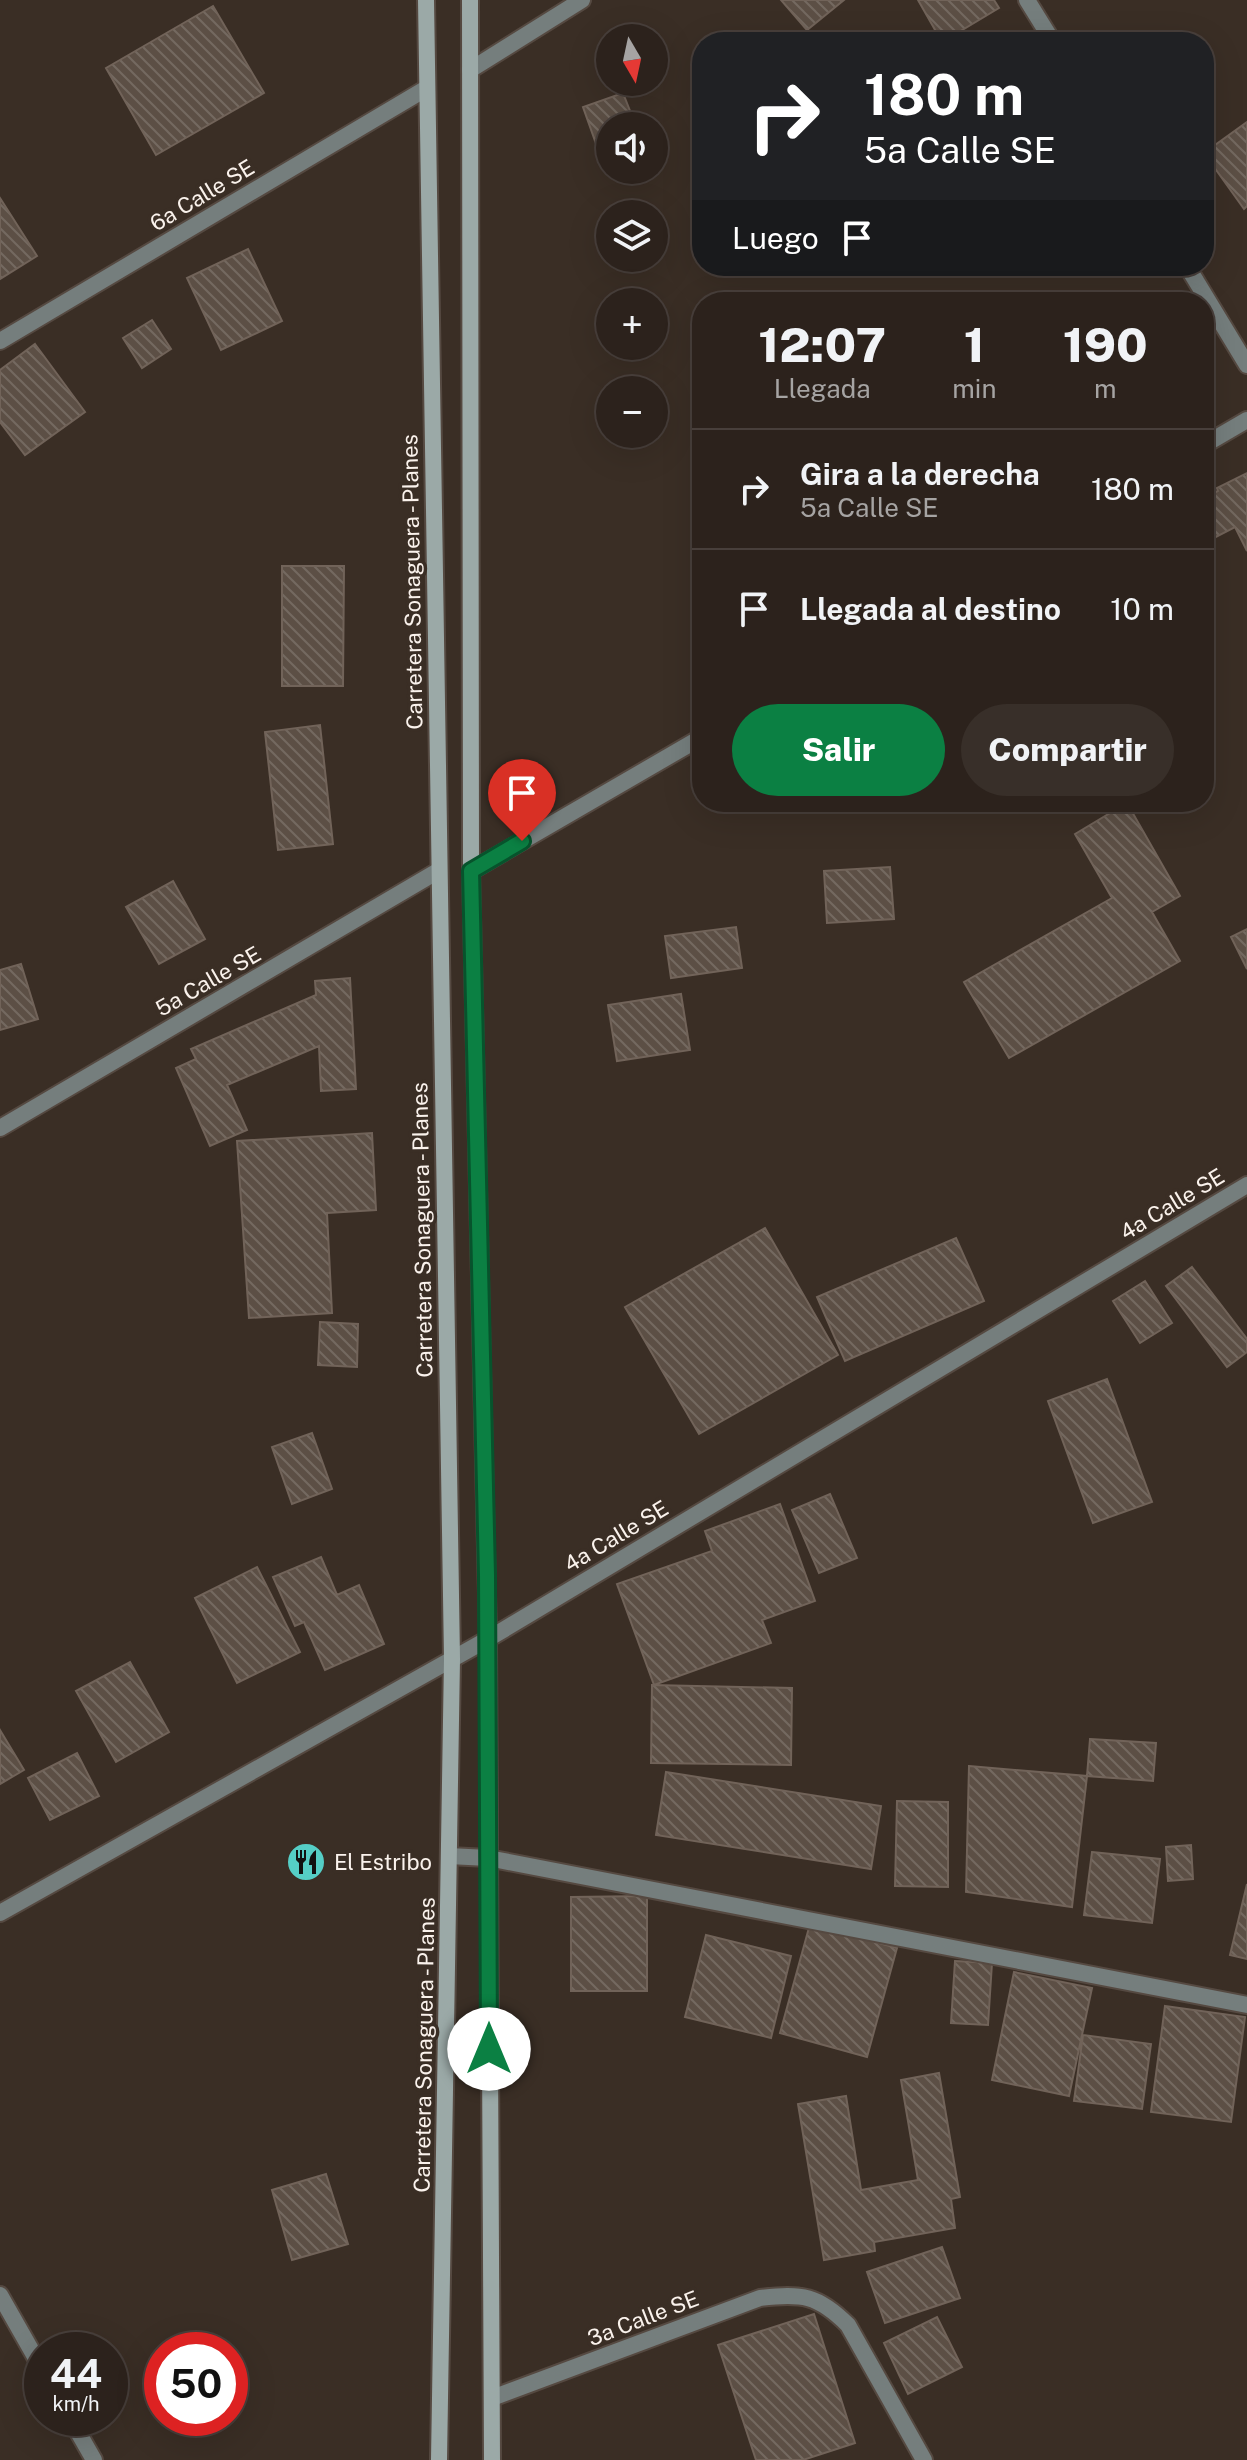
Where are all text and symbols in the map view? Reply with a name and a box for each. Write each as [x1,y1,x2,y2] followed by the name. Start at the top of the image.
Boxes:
[596,24,668,96] north arrow
[596,24,668,448] map controls
[864,62,1024,128] text: 180 m
[732,64,836,168] icon: right
[596,112,668,184] button: sound
[864,129,1056,171] text: 5a Calle SE
[145,154,259,236] street label: 6a Calle SE
[596,200,668,272] button: layers
[835,216,879,260] icon: arrive
[732,220,819,256] text: Luego
[596,288,668,360] button: +
[758,316,886,373] text: 12:07
[964,316,985,373] text: 1
[1063,316,1148,373] text: 190
[774,373,871,404] text: Llegada
[952,373,996,404] text: min
[1094,373,1116,404] text: m
[596,376,668,448] button: −
[396,434,428,730] street label: Carretera Sonaguera - Planes
[800,456,1040,492] text: Gira a la derecha
[732,467,776,511] icon: right
[1091,471,1174,507] text: 180 m
[800,492,939,523] text: 5a Calle SE
[732,587,776,631] icon: arrive
[800,591,1061,627] text: Llegada al destino
[1110,591,1174,627] text: 10 m
[732,704,945,796] button: Salir
[961,704,1174,796] button: Compartir
[488,759,556,841] pin
[500,771,544,815] icon: arrive
[151,940,265,1022] street label: 5a Calle SE
[406,1082,438,1378] street label: Carretera Sonaguera - Planes
[1115,1163,1229,1245] street label: 4a Calle SE
[559,1495,673,1577] street label: 4a Calle SE
[285,1841,327,1883] restaurant icon: El Estribo
[334,1849,432,1875] place label: El Estribo
[408,1897,440,2193] street label: Carretera Sonaguera - Planes
[447,2007,531,2091] position arrow
[584,2285,702,2351] street label: 3a Calle SE
[144,2332,248,2436] speed limit sign: 50
[50,2350,102,2397] text: 44
[52,2392,100,2416] text: km/h

